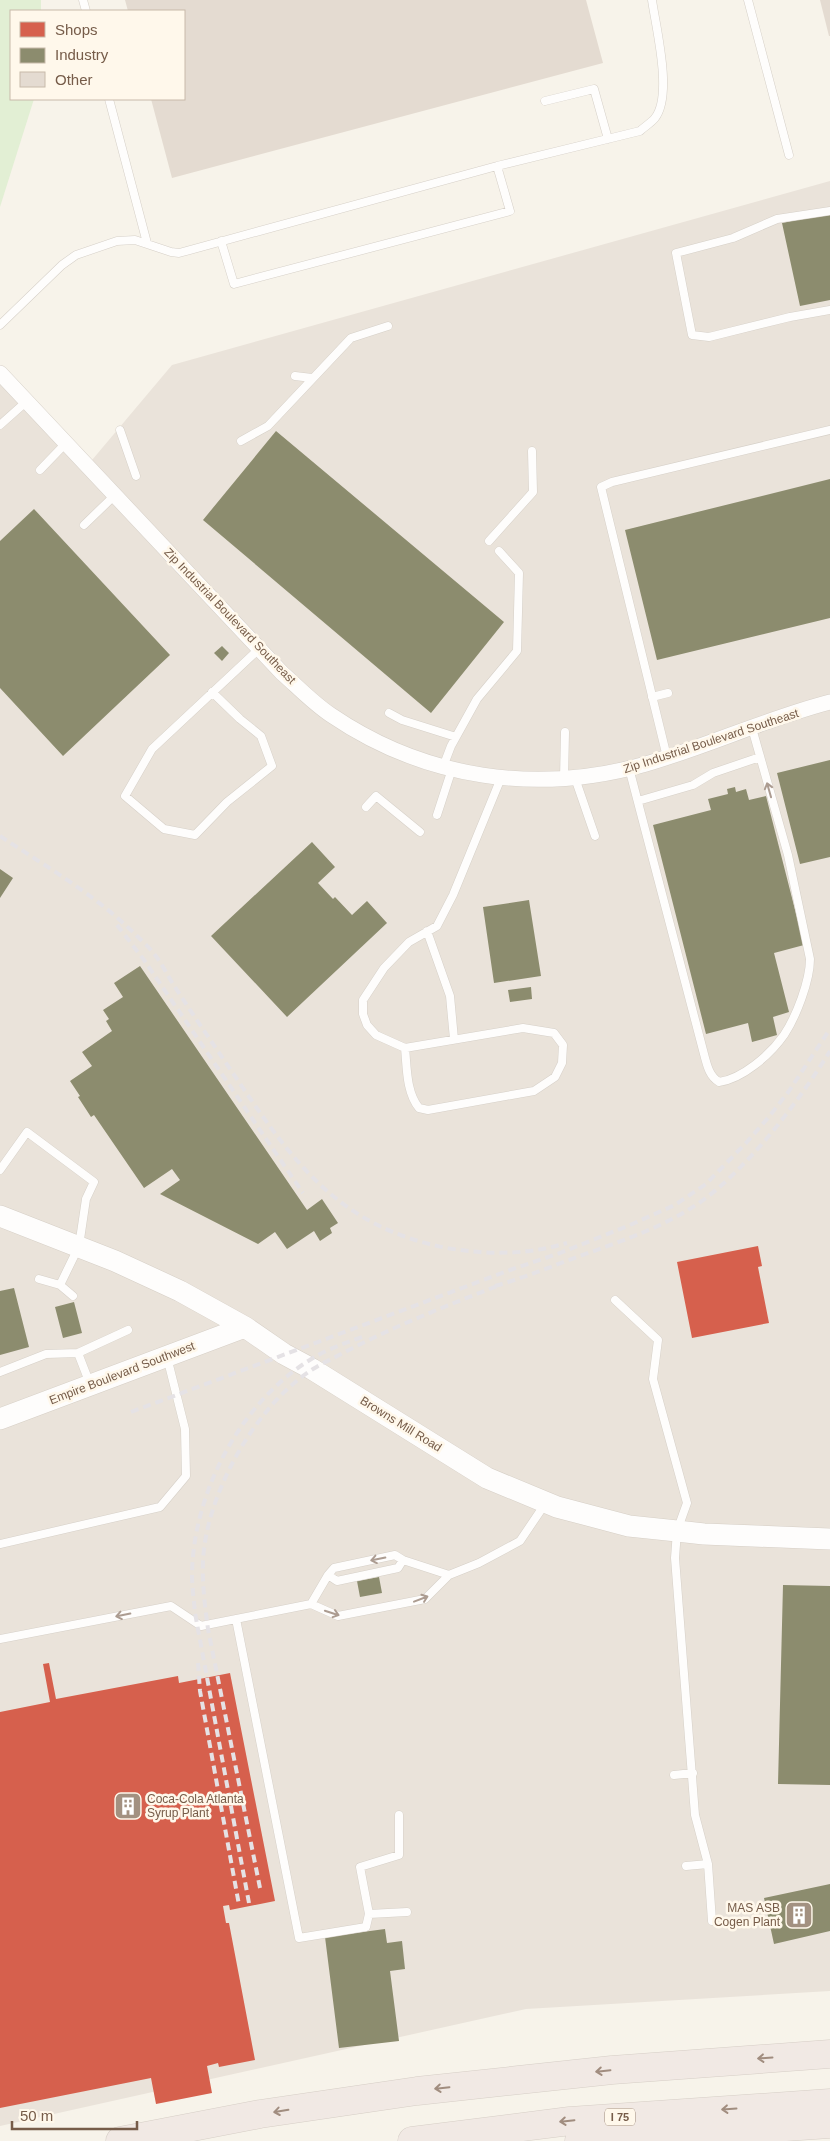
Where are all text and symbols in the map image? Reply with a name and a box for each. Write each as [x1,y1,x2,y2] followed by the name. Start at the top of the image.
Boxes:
[10,10,185,100] legend
[55,21,98,38] text: Shops
[55,46,109,63] text: Industry
[55,71,93,88] text: Other
[161,545,299,687] street label: Zip Industrial Boulevard Southeast
[622,706,801,776] street label: Zip Industrial Boulevard Southeast
[764,782,774,798] one-way arrow
[47,1338,197,1407] street label: Empire Boulevard Southwest
[358,1393,444,1455] street label: Browns Mill Road
[370,1554,386,1564] one-way arrow
[413,1594,428,1603] one-way arrow
[324,1608,340,1618] one-way arrow
[116,1611,132,1620] one-way arrow
[113,1791,143,1821] building icon: Coca-Cola Atlanta Syrup Plant
[147,1792,244,1820] place label: Coca-Cola Atlanta Syrup Plant
[784,1900,814,1930] building icon: MAS ASB Cogen Plant
[714,1901,781,1929] place label: MAS ASB Cogen Plant
[758,2053,774,2063] one-way arrow
[596,2066,612,2076] one-way arrow
[434,2083,450,2093] one-way arrow
[12,2098,138,2130] scale bar
[721,2104,737,2114] one-way arrow
[20,2107,53,2124] text: 50 m
[273,2107,289,2117] one-way arrow
[605,2108,635,2126] road number: I 75
[559,2116,575,2126] one-way arrow

